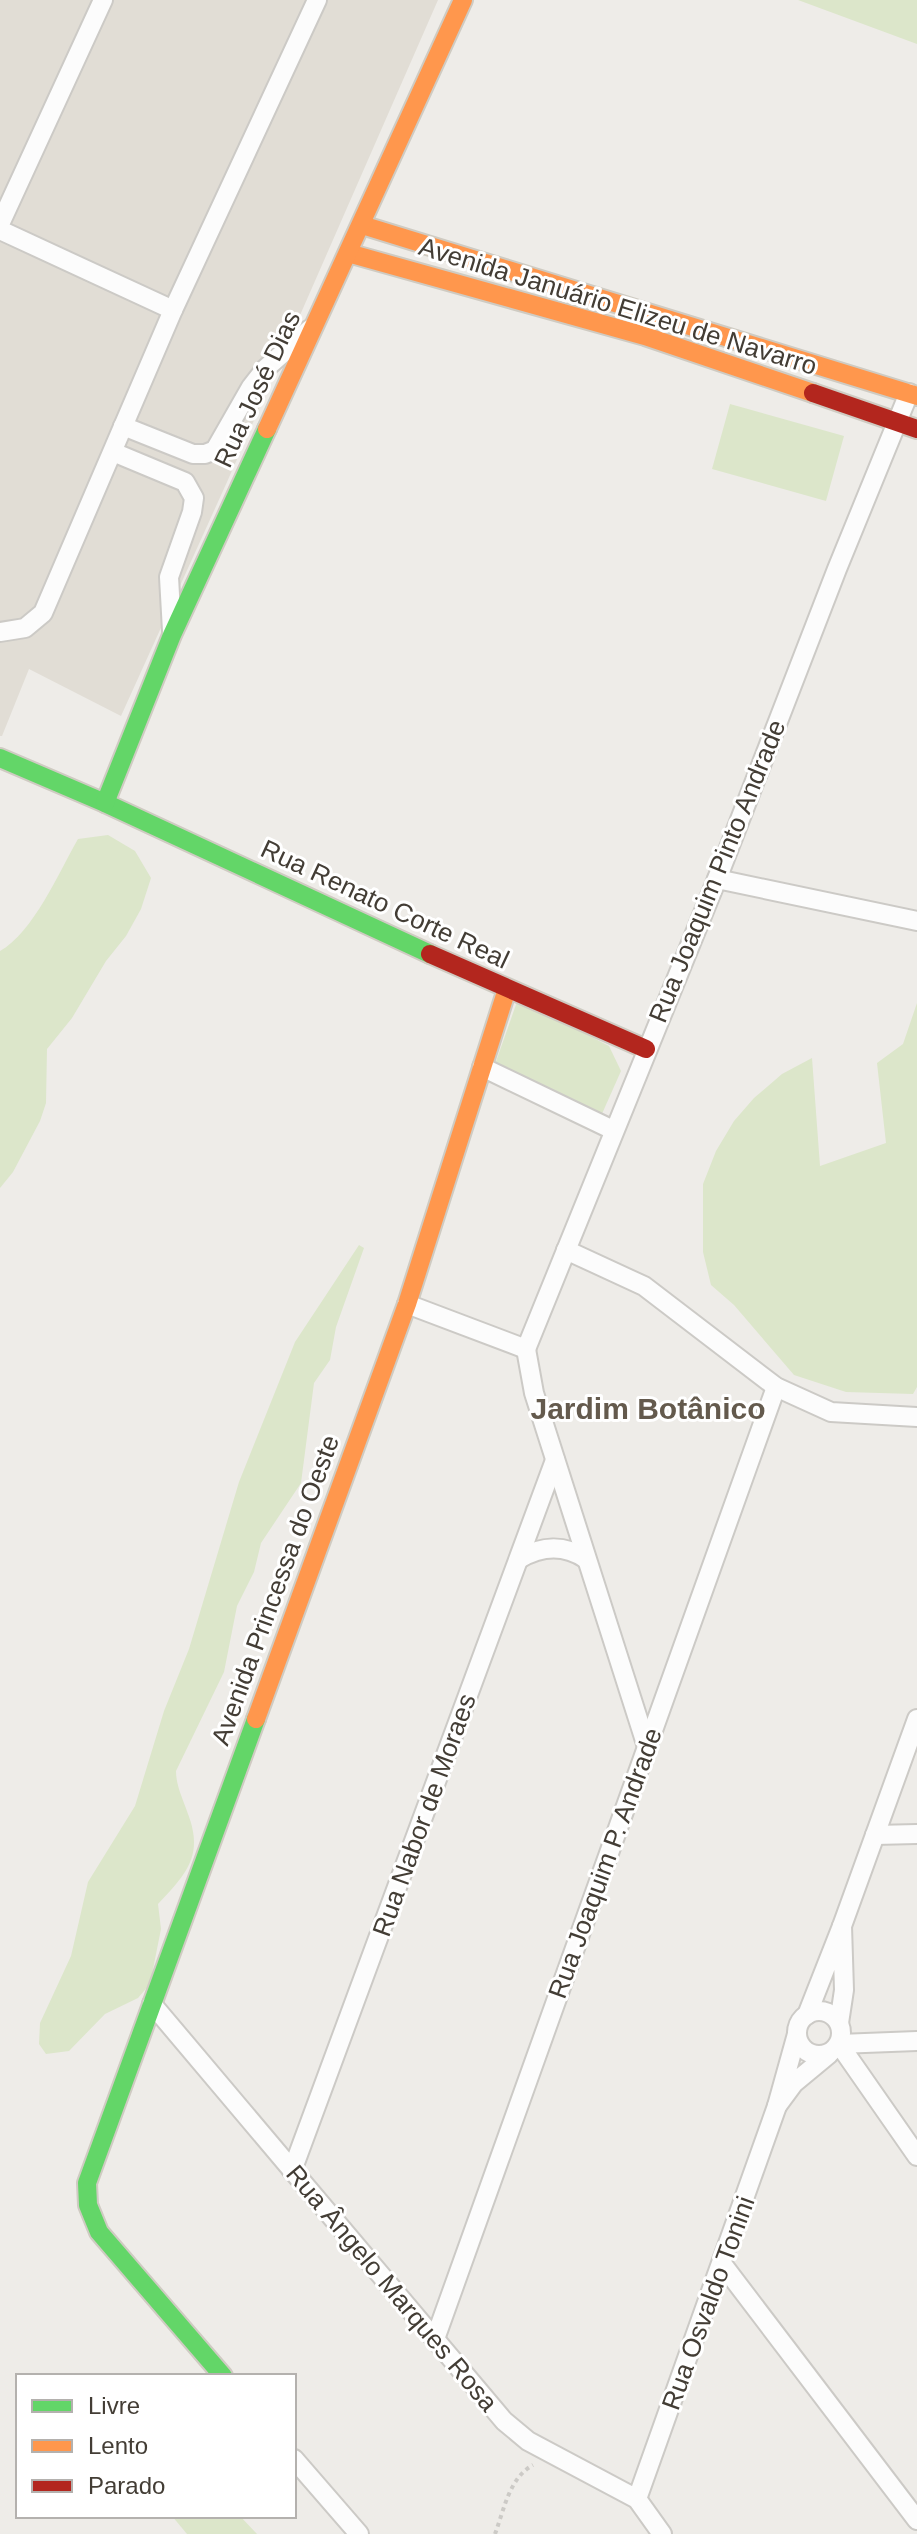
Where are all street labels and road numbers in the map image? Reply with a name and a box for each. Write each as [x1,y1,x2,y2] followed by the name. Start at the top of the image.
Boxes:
[416,231,820,381] street label: Avenida Januário Elizeu de Navarro
[208,306,306,472] street label: Rua José Dias
[642,715,792,1027] street label: Rua Joaquim Pinto Andrade
[256,833,514,975] street label: Rua Renato Corte Real
[205,1431,345,1749] street label: Avenida Princessa do Oeste
[366,1690,482,1940] street label: Rua Nabor de Moraes
[542,1724,668,2002] street label: Rua Joaquim P. Andrade
[280,2159,504,2418] street label: Rua Ângelo Marques Rosa
[655,2192,761,2414] street label: Rua Osvaldo Tonini

